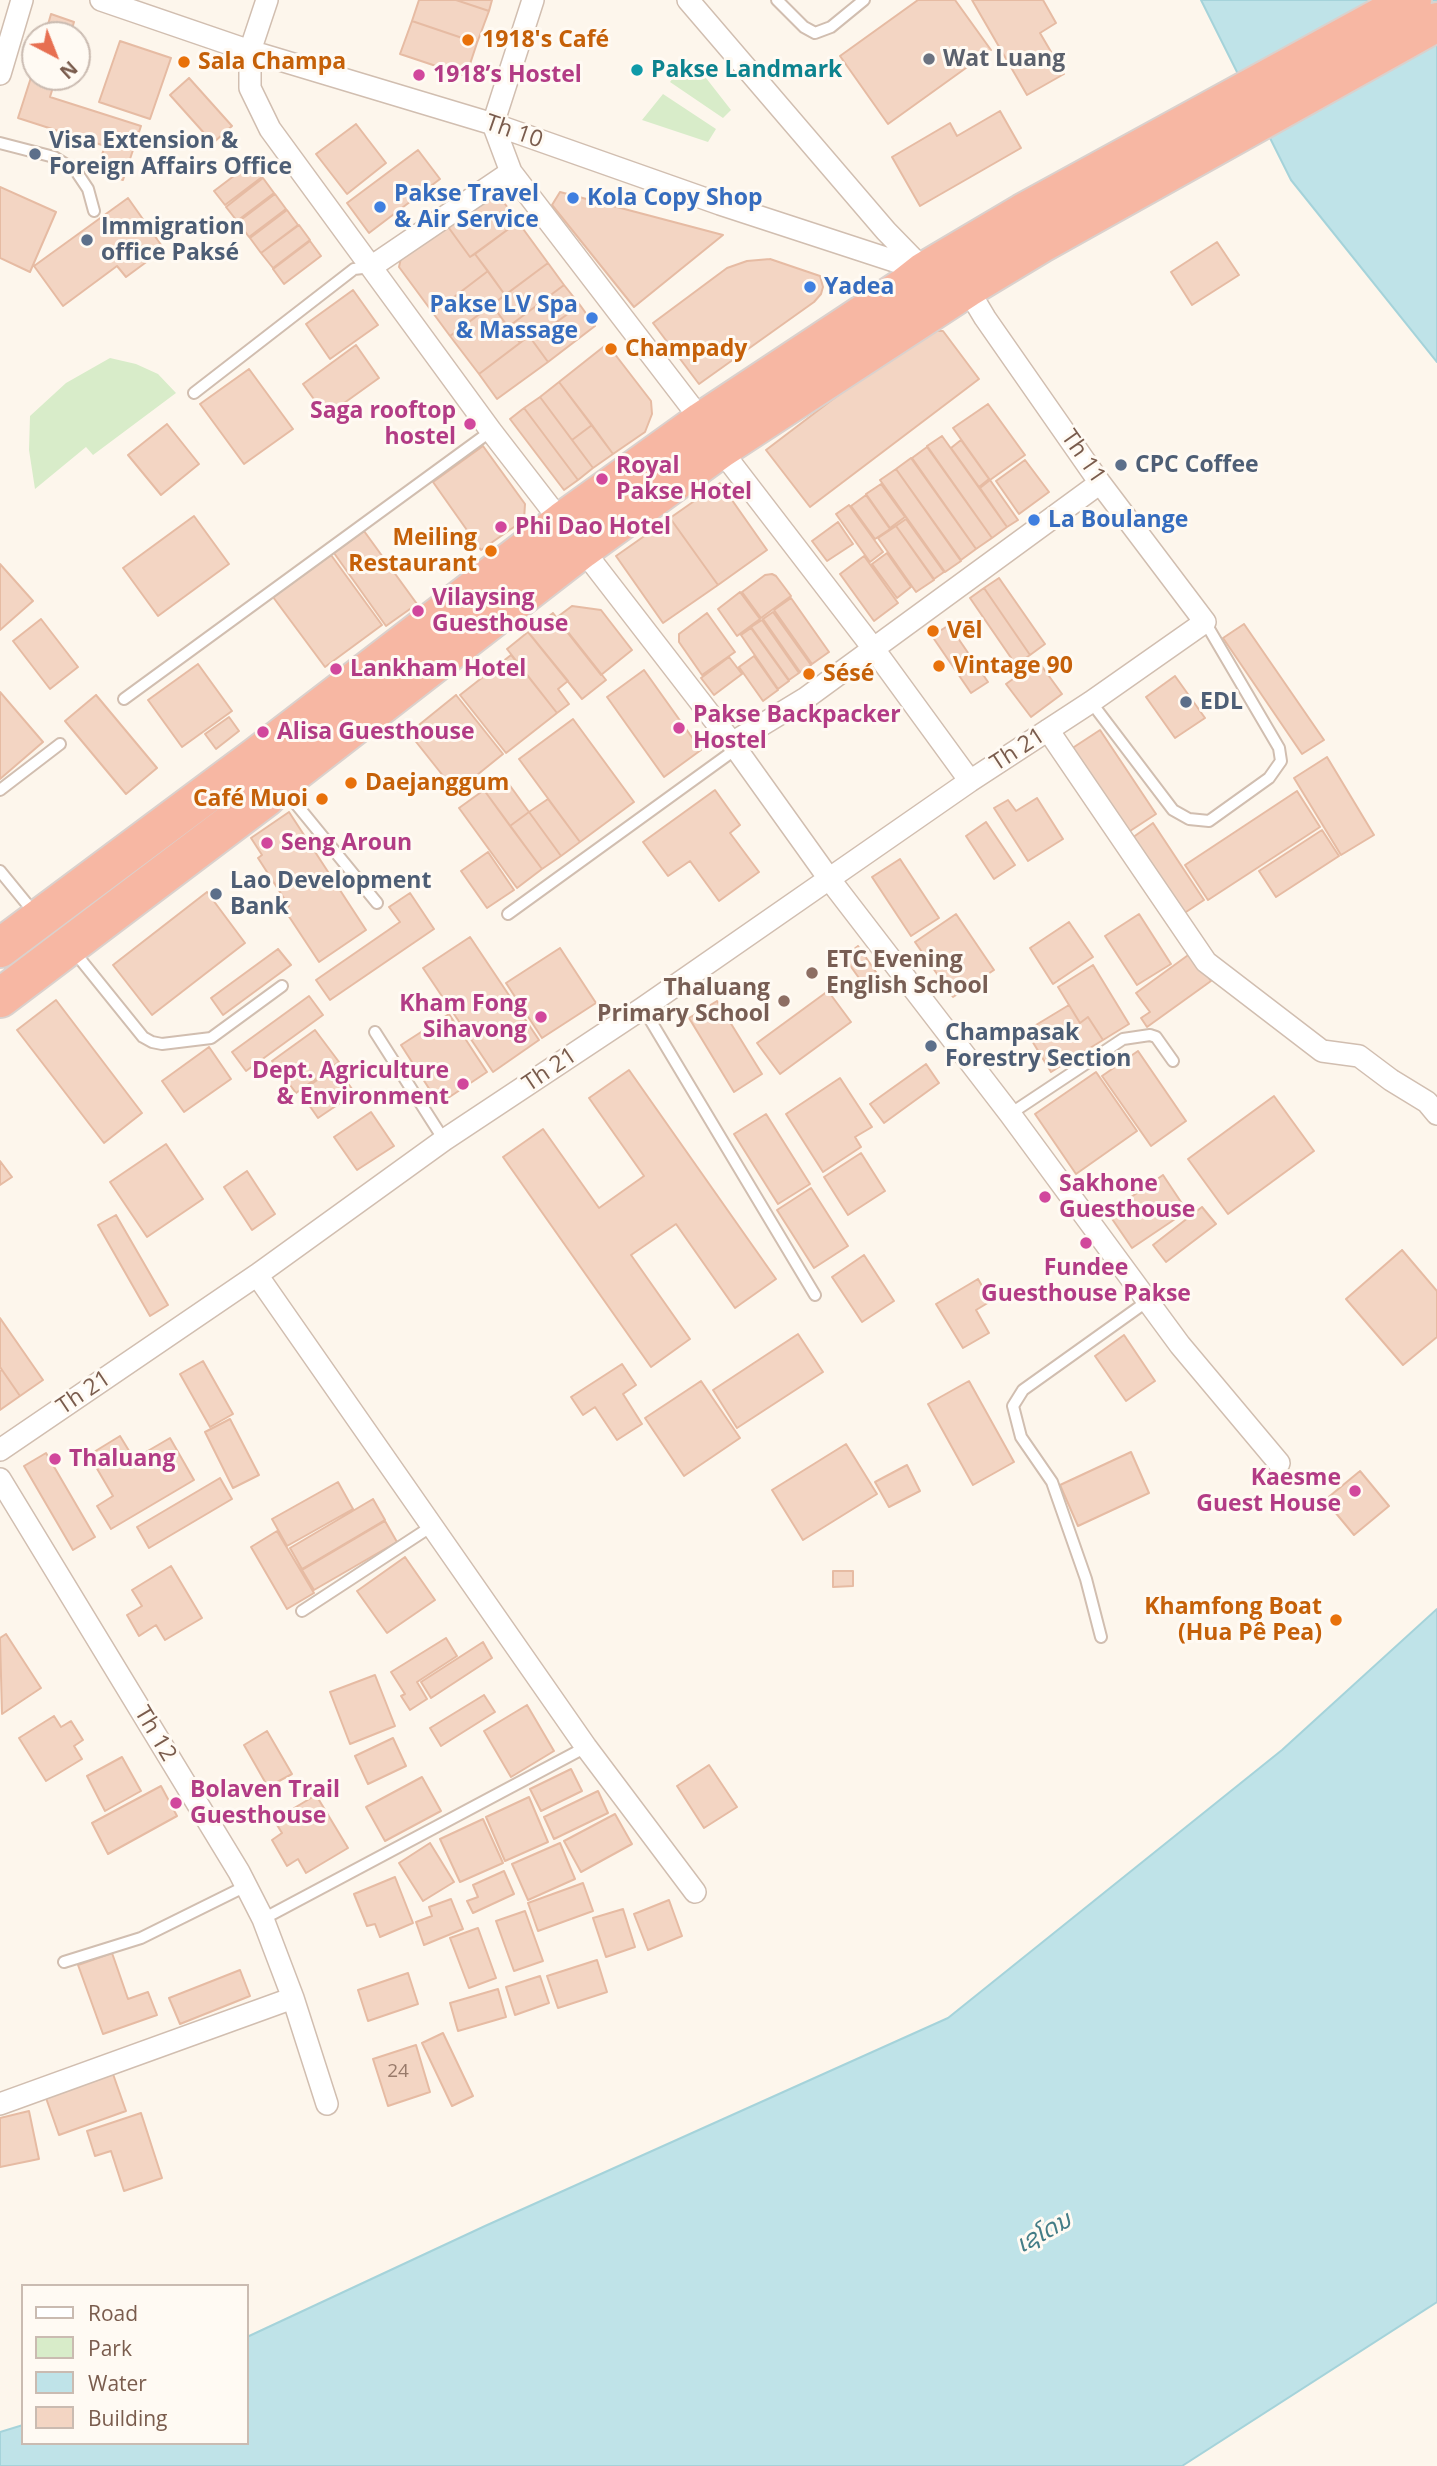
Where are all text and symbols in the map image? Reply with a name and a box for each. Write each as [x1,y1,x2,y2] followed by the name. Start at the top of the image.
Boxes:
[21,21,91,91] north arrow
[482,26,609,54] place label: 1918's Café
[460,32,476,48] marker: 1918's Café
[943,45,1065,73] place label: Wat Luang
[198,48,346,76] place label: Sala Champa
[921,51,937,67] marker: Wat Luang
[176,54,192,70] marker: Sala Champa
[54,55,83,85] text: N
[651,56,842,84] place label: Pakse Landmark
[433,61,582,89] place label: 1918’s Hostel
[629,62,645,78] marker: Pakse Landmark
[411,67,427,83] marker: 1918’s Hostel
[482,109,546,155] street label: Th 10
[49,127,292,181] place label: Visa Extension & Foreign Affairs Office
[27,146,43,162] marker: Visa Extension & Foreign Affairs Office
[394,180,539,234] place label: Pakse Travel & Air Service
[587,184,762,212] place label: Kola Copy Shop
[565,190,581,206] marker: Kola Copy Shop
[372,199,388,215] marker: Pakse Travel & Air Service
[101,213,244,267] place label: Immigration office Paksé
[79,232,95,248] marker: Immigration office Paksé
[824,273,894,301] place label: Yadea
[802,279,818,295] marker: Yadea
[429,291,578,345] place label: Pakse LV Spa & Massage
[584,310,600,326] marker: Pakse LV Spa & Massage
[625,335,747,363] place label: Champady
[603,341,619,357] marker: Champady
[310,397,456,451] place label: Saga rooftop hostel
[462,416,478,432] marker: Saga rooftop hostel
[1055,425,1111,489] street label: Th 11
[1135,451,1259,479] place label: CPC Coffee
[616,452,752,506] place label: Royal Pakse Hotel
[1113,457,1129,473] marker: CPC Coffee
[594,471,610,487] marker: Royal Pakse Hotel
[1048,506,1188,534] place label: La Boulange
[1026,512,1042,528] marker: La Boulange
[515,513,671,541] place label: Phi Dao Hotel
[493,519,509,535] marker: Phi Dao Hotel
[348,524,477,578] place label: Meiling Restaurant
[483,543,499,559] marker: Meiling Restaurant
[432,584,568,638] place label: Vilaysing Guesthouse
[410,603,426,619] marker: Vilaysing Guesthouse
[947,617,983,645] place label: Vēl
[925,623,941,639] marker: Vēl
[953,652,1073,680] place label: Vintage 90
[350,655,526,683] place label: Lankham Hotel
[931,658,947,674] marker: Vintage 90
[823,660,874,688] place label: Sésé
[328,661,344,677] marker: Lankham Hotel
[801,666,817,682] marker: Sésé
[1200,688,1243,716] place label: EDL
[1178,694,1194,710] marker: EDL
[693,701,901,755] place label: Pakse Backpacker Hostel
[277,718,474,746] place label: Alisa Guesthouse
[671,720,687,736] marker: Pakse Backpacker Hostel
[986,722,1050,778] street label: Th 21
[255,724,271,740] marker: Alisa Guesthouse
[365,769,509,797] place label: Daejanggum
[343,775,359,791] marker: Daejanggum
[193,785,308,813] place label: Café Muoi
[314,791,330,807] marker: Café Muoi
[281,829,412,857] place label: Seng Aroun
[259,835,275,851] marker: Seng Aroun
[230,867,431,921] place label: Lao Development Bank
[208,886,224,902] marker: Lao Development Bank
[826,946,989,1000] place label: ETC Evening English School
[804,965,820,981] marker: ETC Evening English School
[597,974,770,1028] place label: Thaluang Primary School
[399,990,527,1044] place label: Kham Fong Sihavong
[776,993,792,1009] marker: Thaluang Primary School
[533,1009,549,1025] marker: Kham Fong Sihavong
[945,1019,1131,1073] place label: Champasak Forestry Section
[923,1038,939,1054] marker: Champasak Forestry Section
[518,1042,582,1098] street label: Th 21
[252,1057,449,1111] place label: Dept. Agriculture & Environment
[455,1076,471,1092] marker: Dept. Agriculture & Environment
[1059,1170,1195,1224] place label: Sakhone Guesthouse
[1037,1189,1053,1205] marker: Sakhone Guesthouse
[1078,1235,1094,1251] marker: Fundee Guesthouse Pakse
[981,1254,1191,1308] place label: Fundee Guesthouse Pakse
[52,1365,116,1421] street label: Th 21
[69,1445,175,1473] place label: Thaluang
[47,1451,63,1467] marker: Thaluang
[1196,1464,1341,1518] place label: Kaesme Guest House
[1347,1483,1363,1499] marker: Kaesme Guest House
[1144,1593,1322,1647] place label: Khamfong Boat (Hua Pê Pea)
[1328,1612,1344,1628] marker: Khamfong Boat (Hua Pê Pea)
[128,1702,182,1766] street label: Th 12
[190,1776,340,1830] place label: Bolaven Trail Guesthouse
[168,1795,184,1811] marker: Bolaven Trail Guesthouse
[387,2061,409,2083] house number: 24
[1012,2206,1076,2260] water label: ເຊໂດນ
[21,2284,248,2445] legend
[88,2299,138,2327] text: Road
[88,2334,132,2362] text: Park
[88,2369,147,2397] text: Water
[88,2404,167,2432] text: Building

